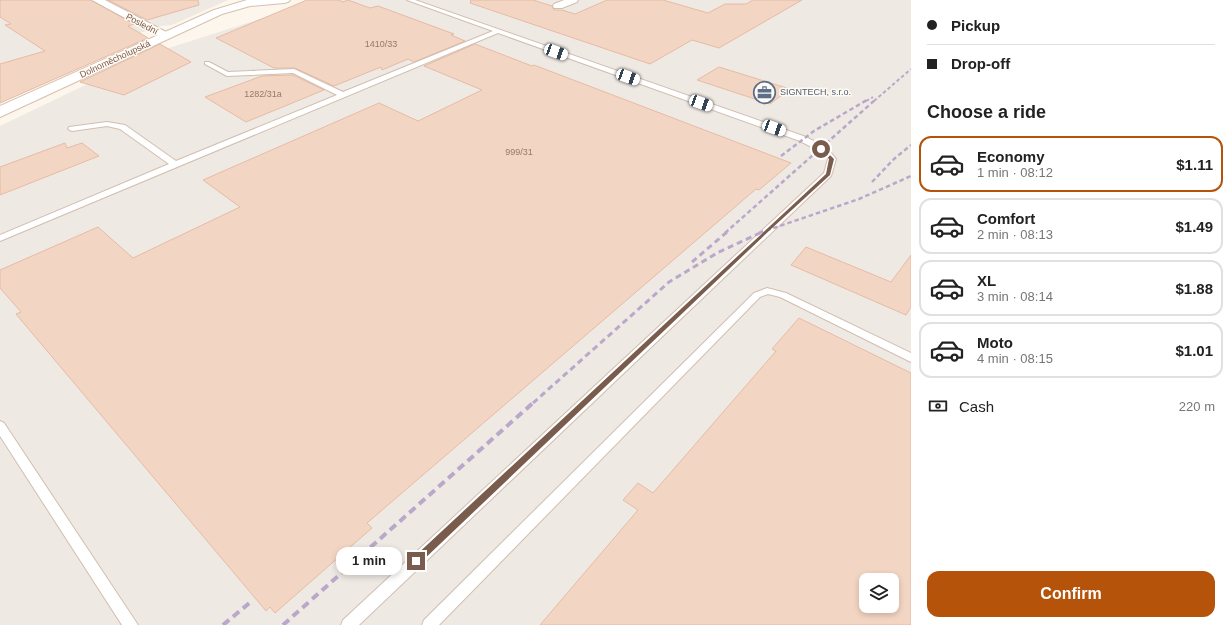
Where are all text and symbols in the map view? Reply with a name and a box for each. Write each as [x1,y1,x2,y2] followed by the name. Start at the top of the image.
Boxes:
[124,11,160,37] street label: Poslední
[951,17,1000,34] text: Pickup
[78,38,152,80] street label: Dolnoměcholupská
[365,39,397,49] house number: 1410/33
[543,42,569,62] car
[951,55,1010,72] text: Drop-off
[615,67,641,87] car
[751,79,777,105] office icon: SIGNTECH, s.r.o.
[780,87,851,97] place label: SIGNTECH, s.r.o.
[244,89,282,99] house number: 1282/31a
[688,93,714,113] car
[927,102,1046,122] text: Choose a ride
[761,118,787,138] car
[812,140,830,158] route start
[929,146,965,182] icon: car
[505,147,533,157] house number: 999/31
[977,148,1045,165] text: Economy
[1176,156,1213,173] text: $1.11
[977,165,1053,180] text: 1 min · 08:12
[929,208,965,244] icon: car
[977,210,1035,227] text: Comfort
[1175,218,1213,235] text: $1.49
[977,227,1053,242] text: 2 min · 08:13
[929,270,965,306] icon: car
[977,272,996,289] text: XL
[1175,280,1213,297] text: $1.88
[977,289,1053,304] text: 3 min · 08:14
[929,332,965,368] icon: car
[977,334,1013,351] text: Moto
[1175,342,1213,359] text: $1.01
[977,351,1053,366] text: 4 min · 08:15
[927,395,949,417] icon: cash
[959,398,994,415] text: Cash
[1179,399,1215,414] text: 220 m
[336,547,402,575] callout: 1 min
[407,552,425,570] route end
[352,553,386,568] text: 1 min
[927,571,1215,617] button: Confirm
[859,573,899,613] map controls
[859,573,899,613] button: layers

